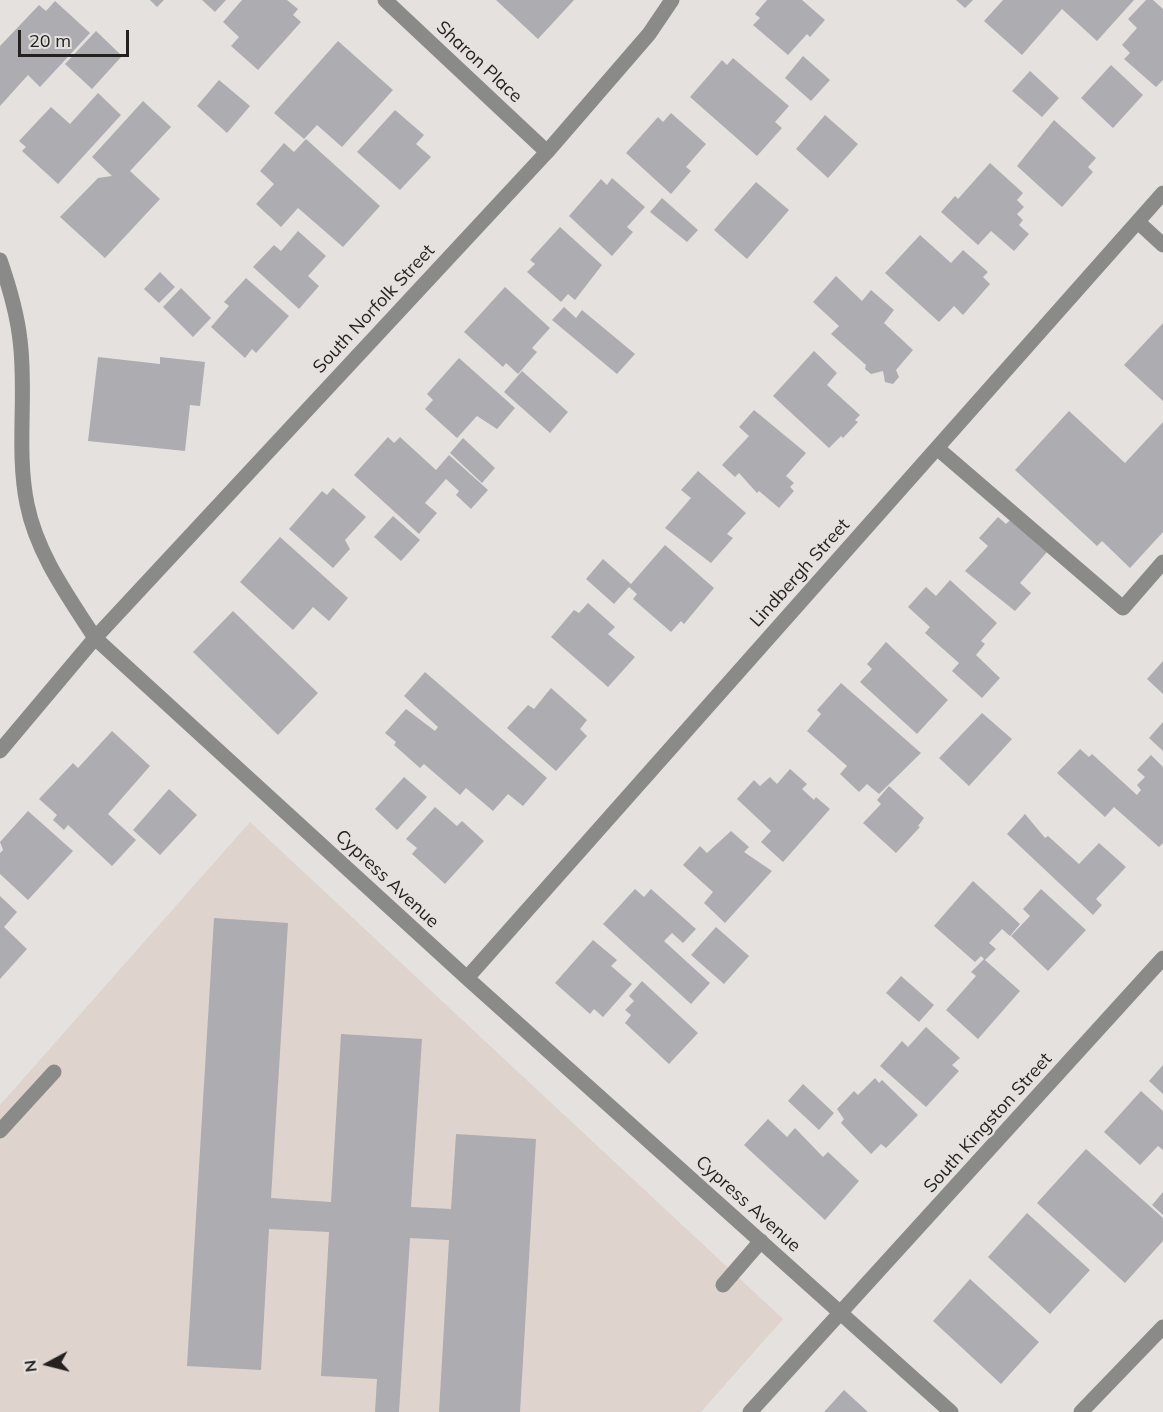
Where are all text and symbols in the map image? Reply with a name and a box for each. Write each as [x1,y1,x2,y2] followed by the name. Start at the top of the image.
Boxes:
[431,17,527,107] street label: Sharon Place
[21,18,132,56] scale bar
[29,29,71,52] text: 20 m
[309,240,439,378] street label: South Norfolk Street
[746,514,854,632] street label: Lindbergh Street
[331,825,443,933] street label: Cypress Avenue
[919,1049,1057,1197] street label: South Kingston Street
[691,1151,805,1257] street label: Cypress Avenue
[18,1334,78,1394] north arrow
[19,1359,41,1373] text: N

